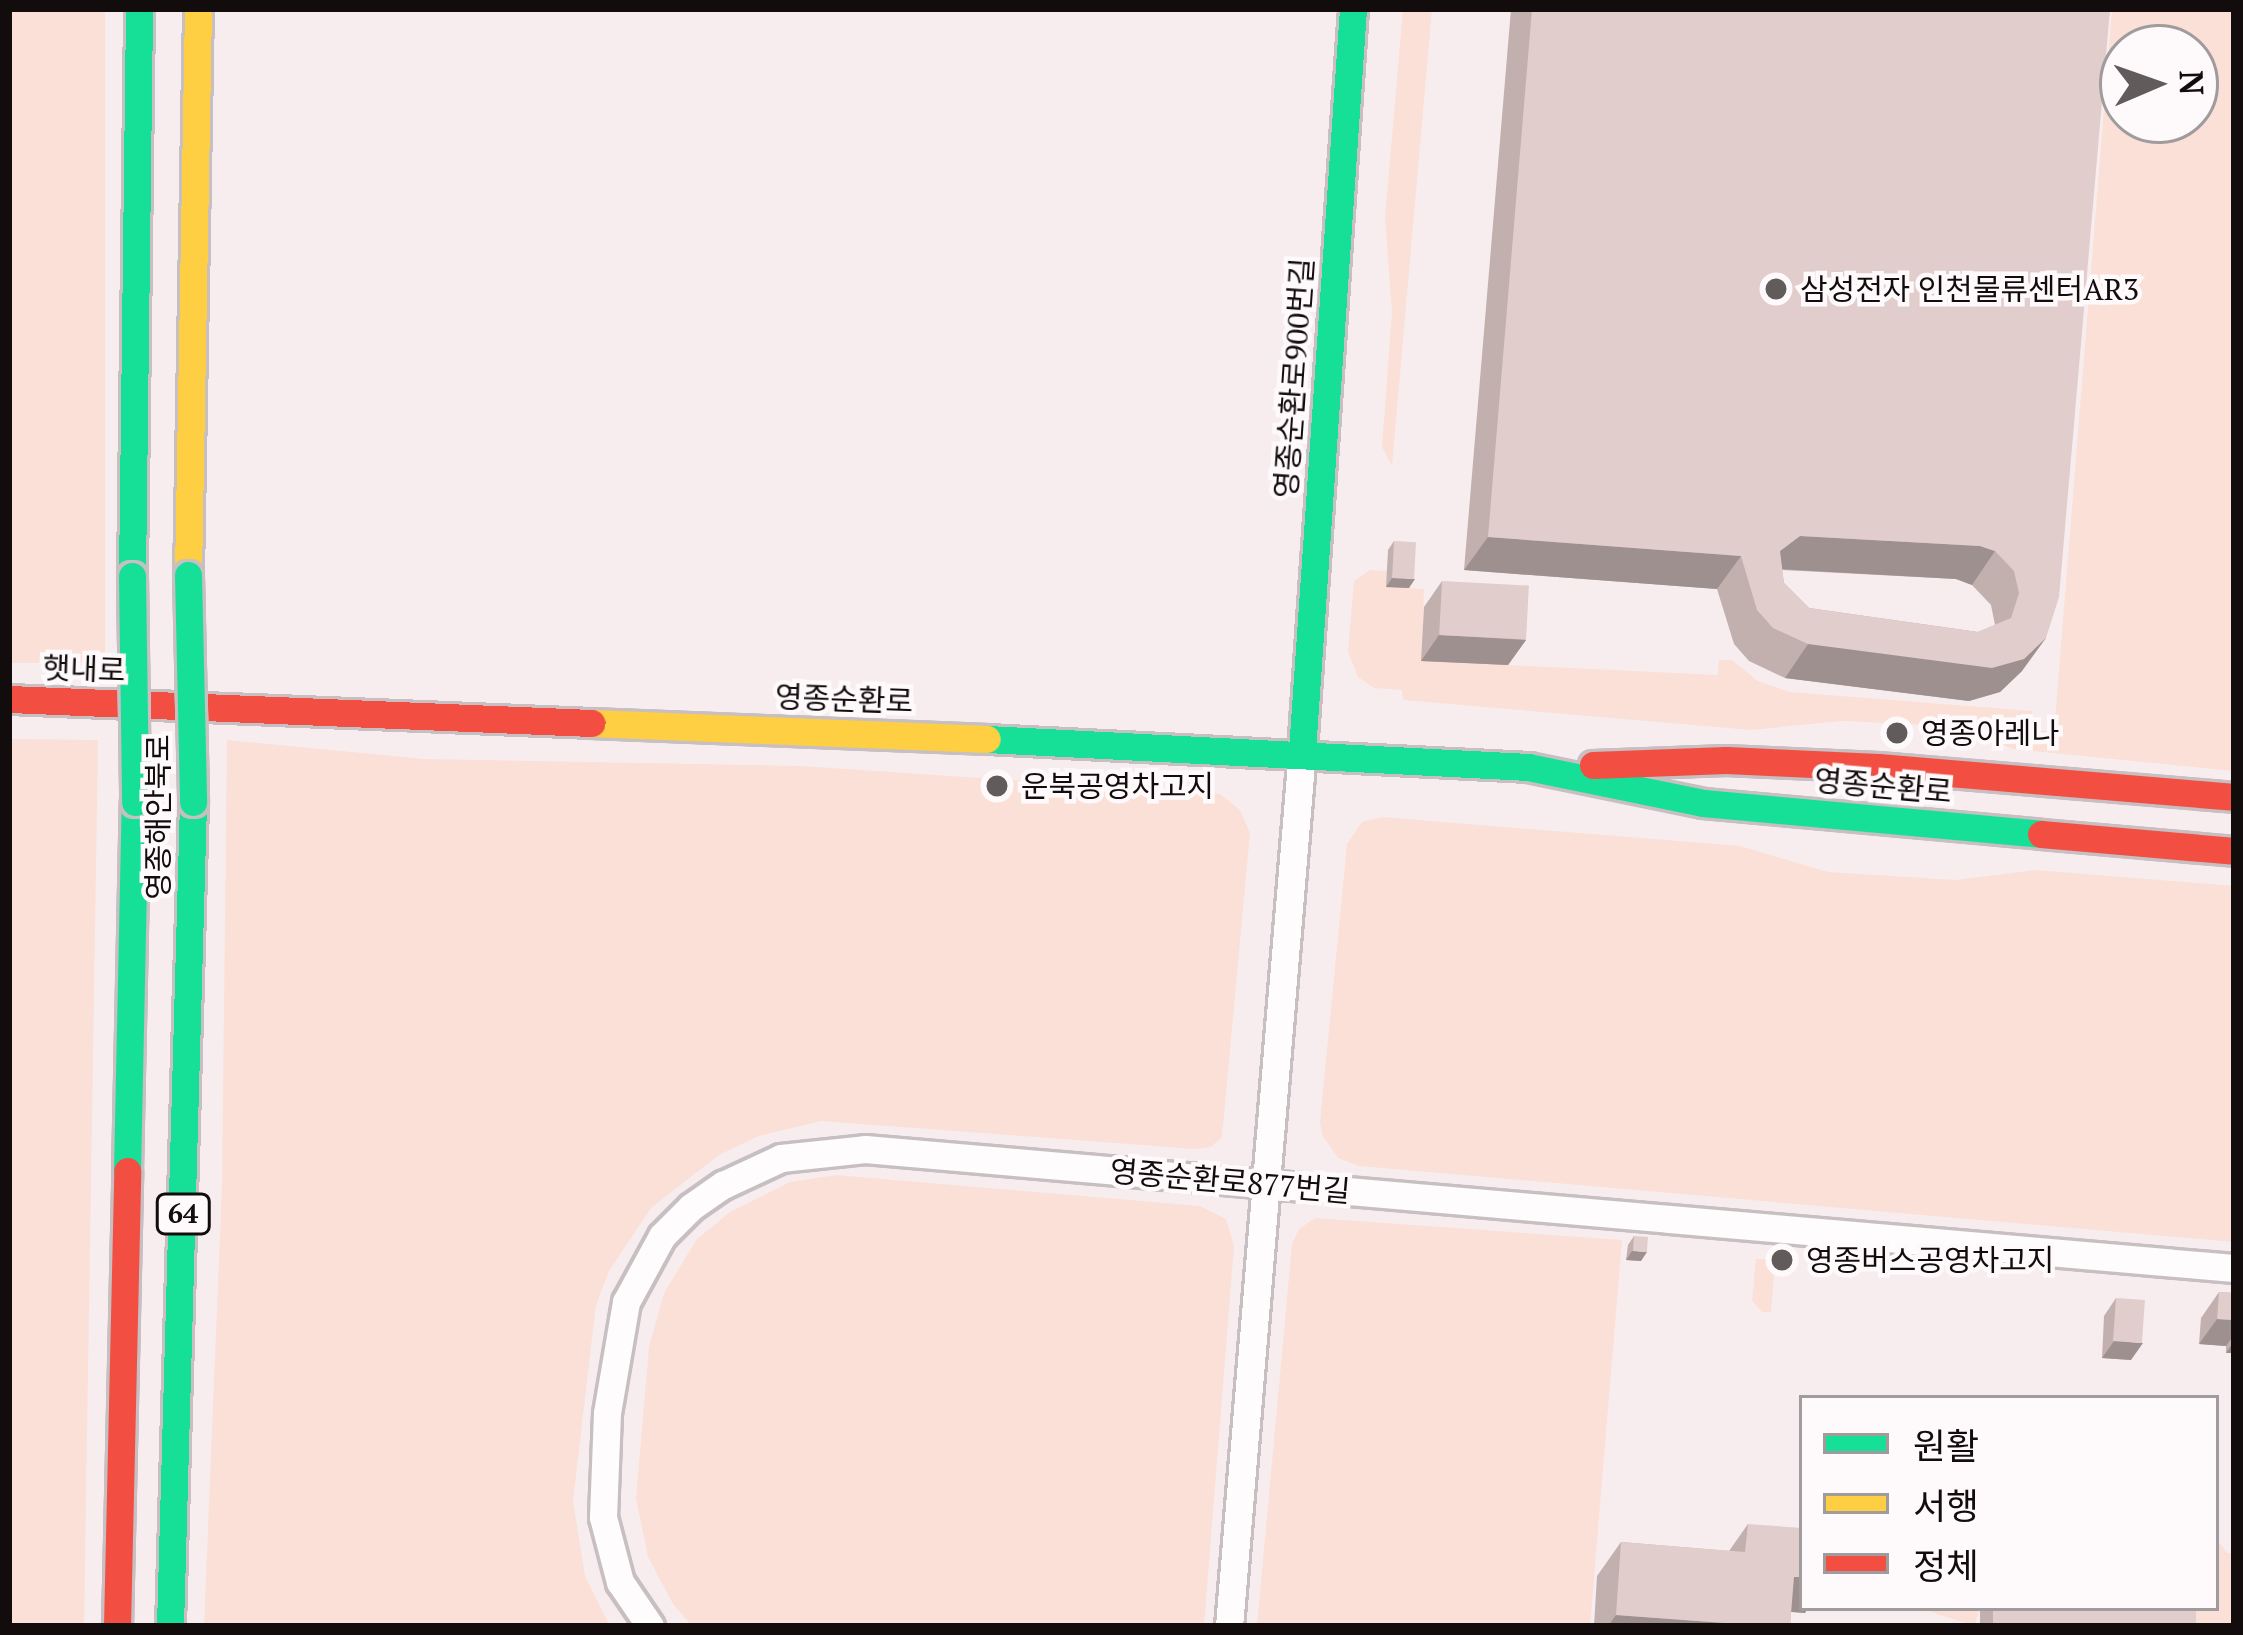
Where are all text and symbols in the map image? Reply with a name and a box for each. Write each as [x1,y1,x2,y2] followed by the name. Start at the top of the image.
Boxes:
[2099,24,2219,144] north arrow
[2171,70,2214,96] text: N
[1268,256,1320,500] street label: 영종순환로900번길
[1800,271,2139,307] place label: 삼성전자 인천물류센터AR3
[1763,276,1789,302] marker: 삼성전자 인천물류센터AR3
[42,650,126,688] street label: 햇내로
[774,679,914,719] street label: 영종순환로
[1921,715,2059,751] place label: 영종아레나
[1884,720,1910,746] marker: 영종아레나
[140,734,176,900] street label: 영종해안북로
[1813,762,1953,810] street label: 영종순환로
[1021,768,1214,804] place label: 운북공영차고지
[984,773,1010,799] marker: 운북공영차고지
[1108,1153,1352,1209] street label: 영종순환로877번길
[153,1193,213,1235] road number: 64
[1806,1242,2054,1278] place label: 영종버스공영차고지
[1769,1247,1795,1273] marker: 영종버스공영차고지
[1799,1395,2219,1611] legend
[1913,1422,1979,1469] text: 원활
[1913,1482,1979,1529] text: 서행
[1913,1542,1979,1589] text: 정체

